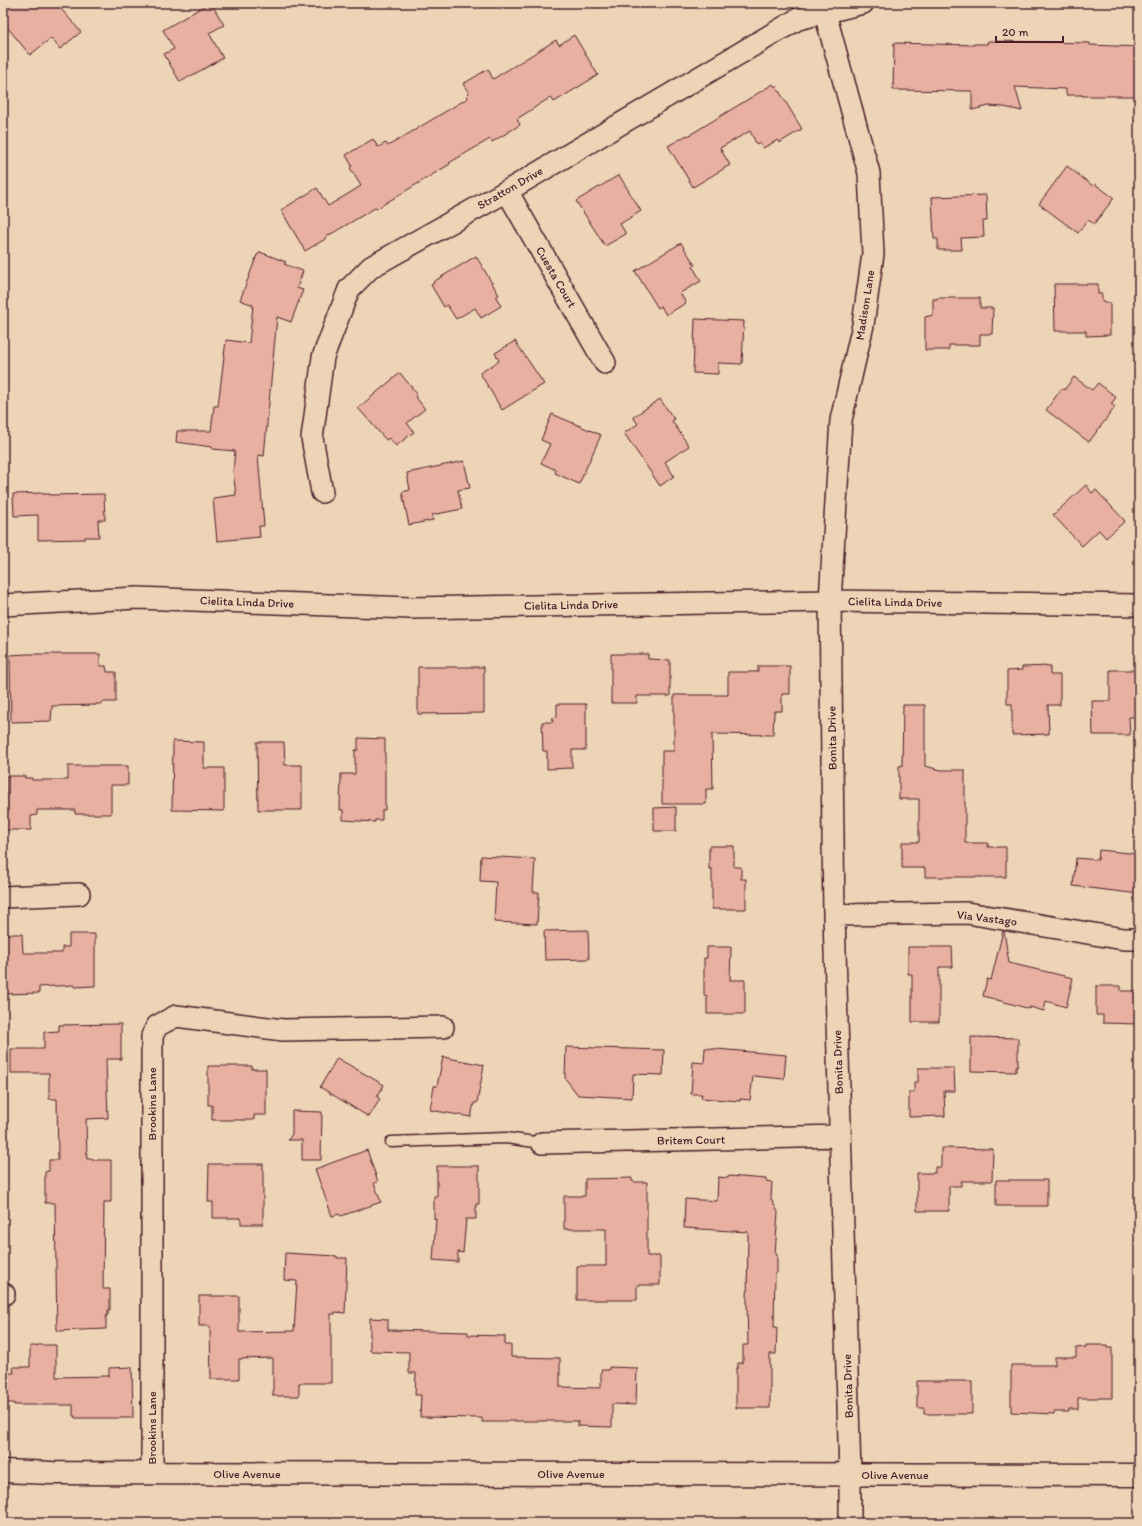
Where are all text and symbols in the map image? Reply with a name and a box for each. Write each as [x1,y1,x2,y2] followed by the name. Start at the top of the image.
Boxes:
[996,18,1063,44] scale bar
[1002,25,1029,39] text: 20 m
[475,163,545,212] street label: Stratton Drive
[533,244,579,311] street label: Cuesta Court
[853,268,878,341] street label: Madison Lane
[200,593,295,611] street label: Cielita Linda Drive
[848,594,943,610] street label: Cielita Linda Drive
[524,597,619,613] street label: Cielita Linda Drive
[824,705,840,770] street label: Bonita Drive
[956,907,1018,929] street label: Via Vastago
[830,1029,846,1094] street label: Bonita Drive
[145,1067,159,1141] street label: Brookins Lane
[657,1132,726,1148] street label: Britem Court
[840,1353,856,1418] street label: Bonita Drive
[145,1391,159,1465] street label: Brookins Lane
[213,1467,281,1481] street label: Olive Avenue
[537,1467,605,1481] street label: Olive Avenue
[861,1468,929,1482] street label: Olive Avenue

